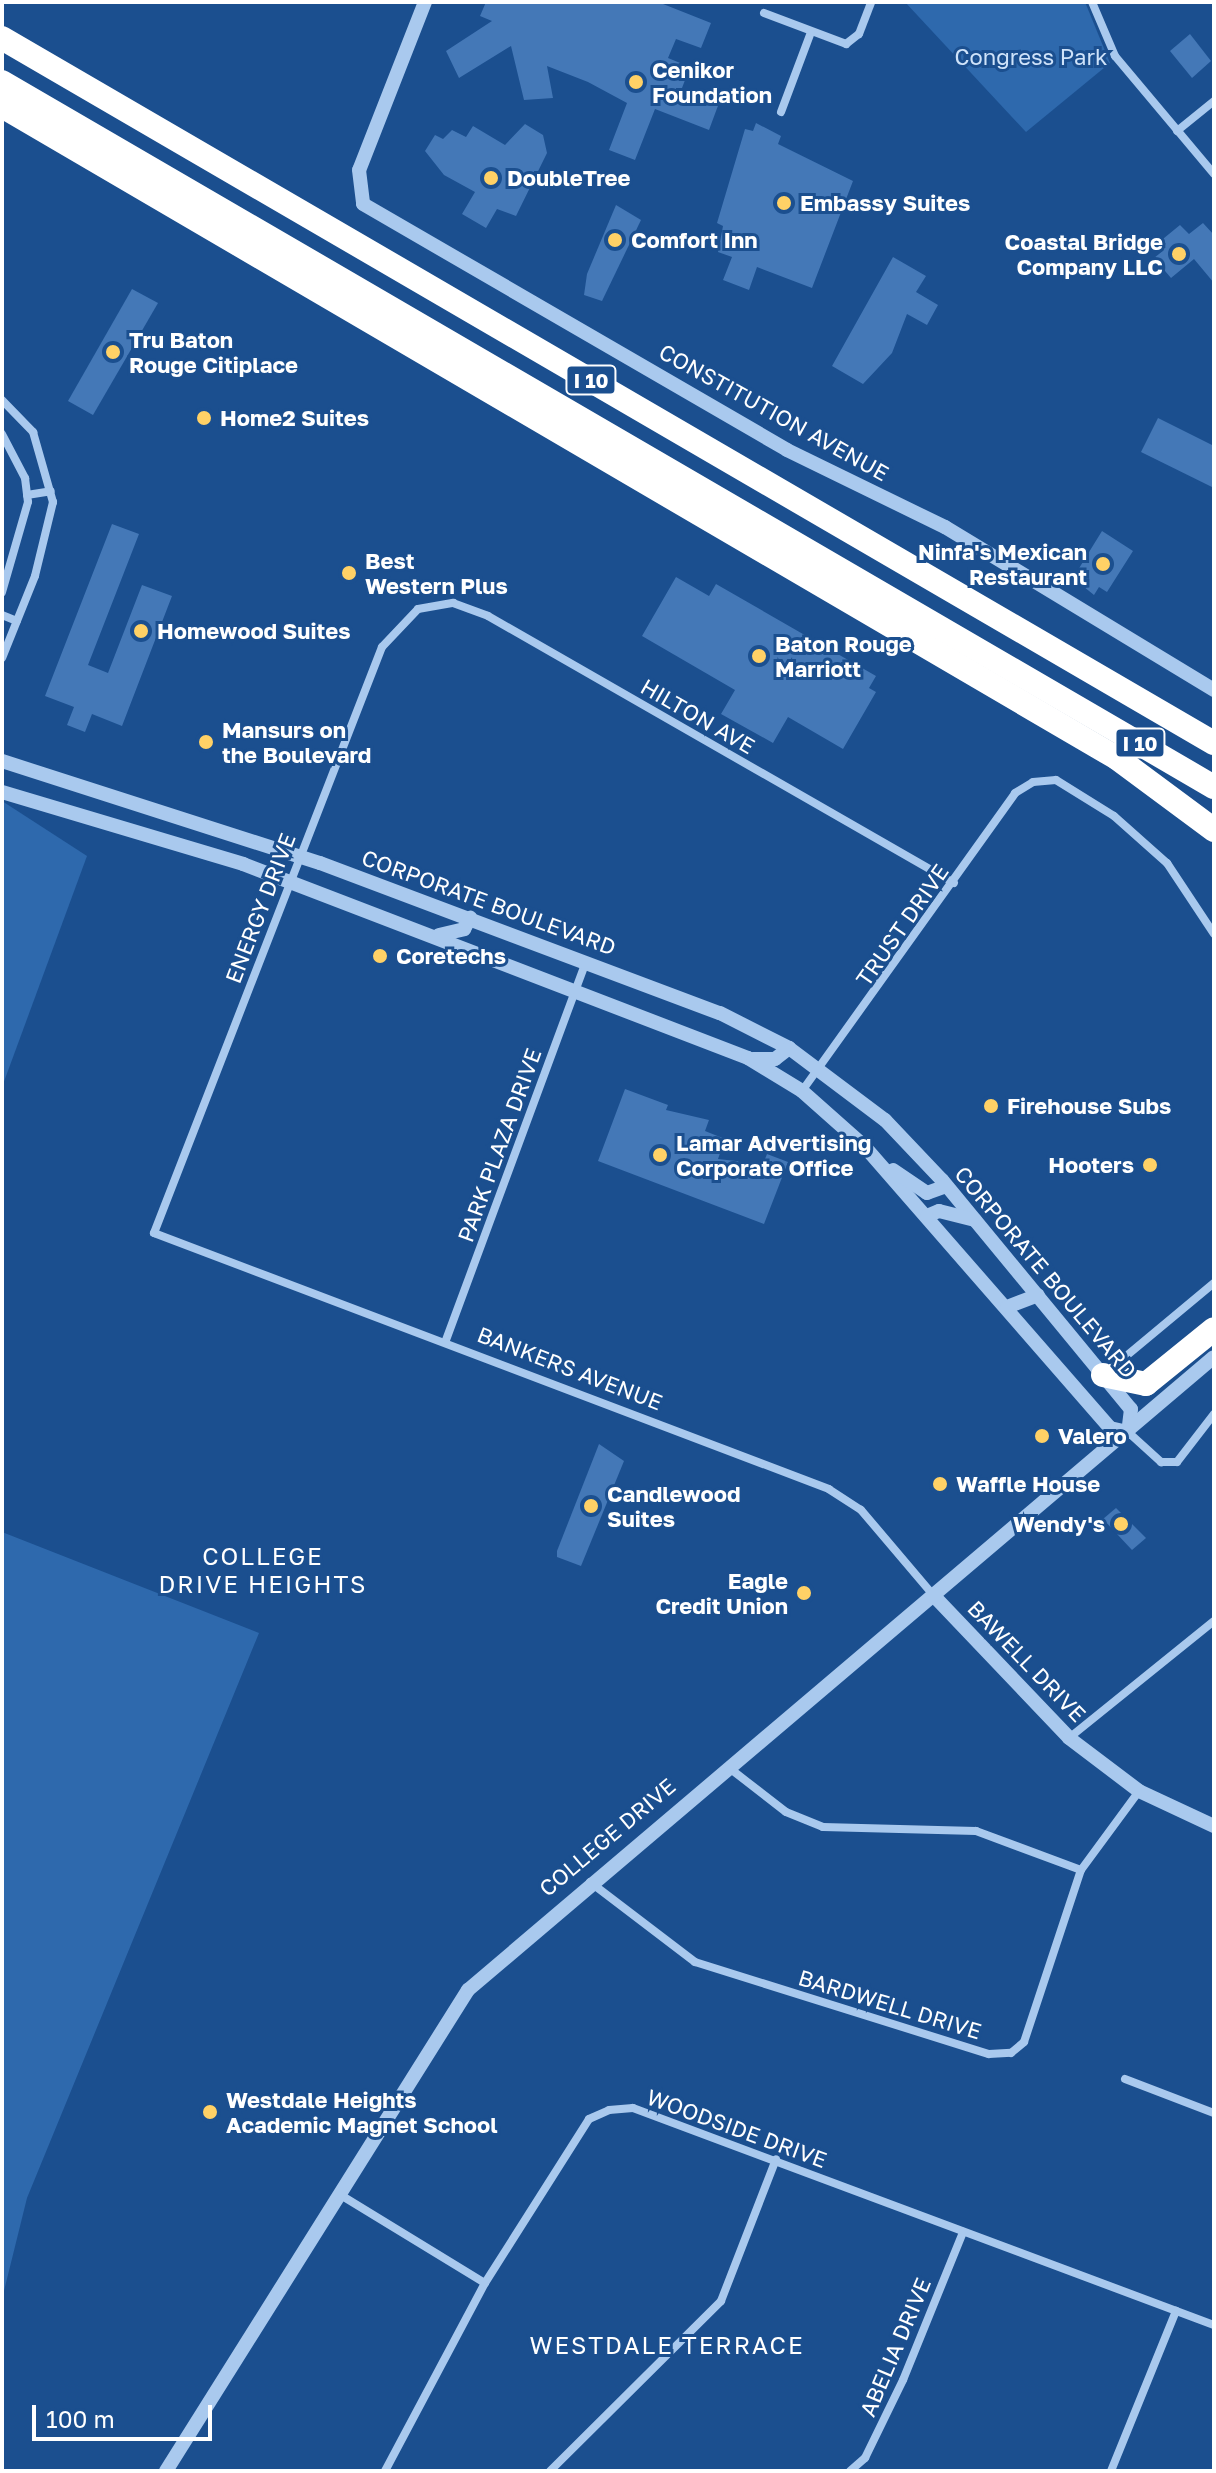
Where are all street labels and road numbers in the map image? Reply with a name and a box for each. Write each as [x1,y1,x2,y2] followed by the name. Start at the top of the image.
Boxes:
[655,338,893,486] street label: CONSTITUTION AVENUE
[565,364,617,396] road number: I 10
[636,673,760,759] street label: HILTON AVE
[1114,727,1166,759] road number: I 10
[219,829,301,987] street label: ENERGY DRIVE
[358,844,620,960] street label: CORPORATE BOULEVARD
[850,859,954,991] street label: TRUST DRIVE
[452,1045,546,1245] street label: PARK PLAZA DRIVE
[950,1161,1142,1383] street label: CORPORATE BOULEVARD
[474,1321,666,1415] street label: BANKERS AVENUE
[963,1595,1091,1727] street label: BAWELL DRIVE
[534,1772,680,1902] street label: COLLEGE DRIVE
[795,1964,985,2044] street label: BARDWELL DRIVE
[643,2083,831,2173] street label: WOODSIDE DRIVE
[854,2274,936,2420] street label: ABELIA DRIVE

